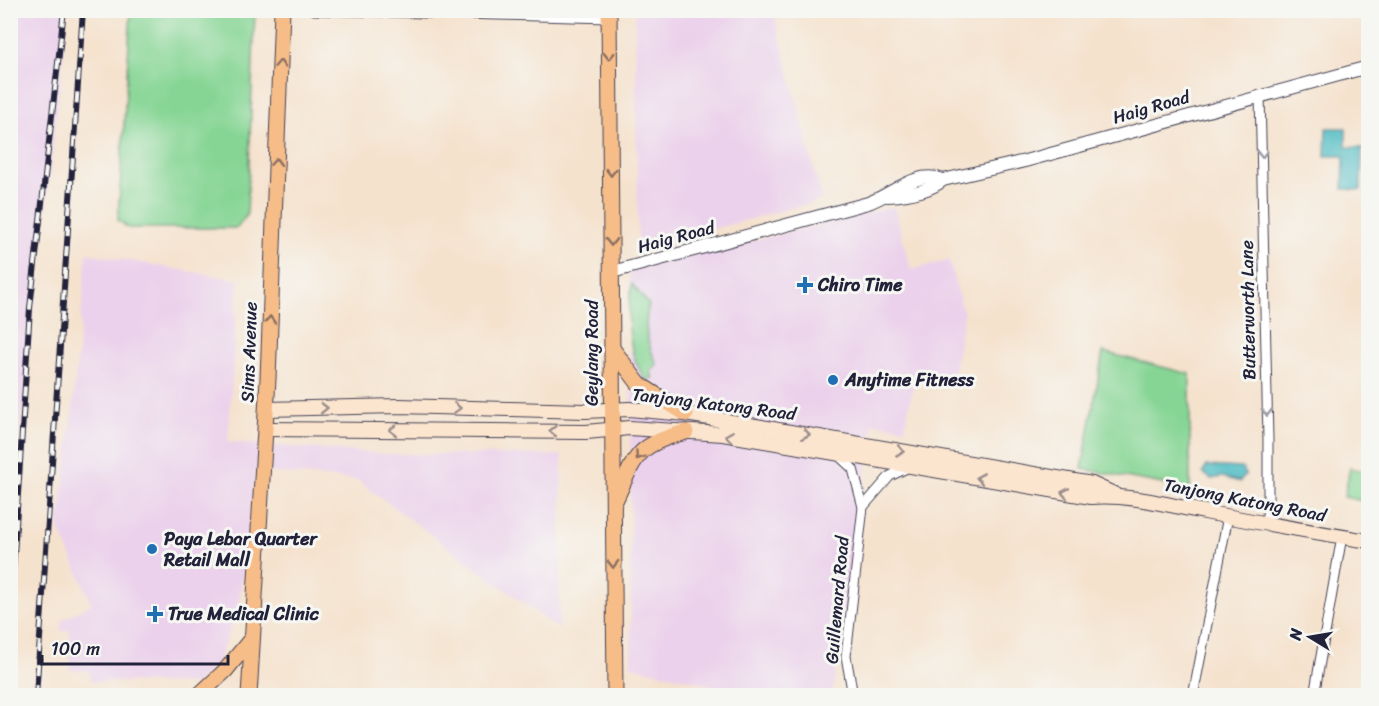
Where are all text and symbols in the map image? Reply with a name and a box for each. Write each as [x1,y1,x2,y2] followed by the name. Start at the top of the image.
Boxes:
[603,52,615,61] one-way arrow
[274,59,287,68] one-way arrow
[1109,80,1195,133] street label: Haig Road
[1255,149,1268,158] one-way arrow
[269,157,282,166] one-way arrow
[605,168,617,177] one-way arrow
[634,211,720,263] street label: Haig Road
[605,237,617,246] one-way arrow
[1231,240,1265,380] street label: Butterworth Lane
[817,269,903,301] place label: Chiro Time
[796,276,814,294] marker: Chiro Time
[576,299,608,406] street label: Geylang Road
[231,301,267,403] street label: Sims Avenue
[264,316,276,325] one-way arrow
[844,364,975,396] place label: Anytime Fitness
[826,373,840,387] marker: Anytime Fitness
[630,378,799,430] street label: Tanjong Katong Road
[320,401,329,414] one-way arrow
[453,401,462,414] one-way arrow
[1261,407,1273,416] one-way arrow
[389,424,398,436] one-way arrow
[549,425,558,438] one-way arrow
[800,427,810,440] one-way arrow
[724,430,734,442] one-way arrow
[895,444,905,457] one-way arrow
[635,450,646,461] one-way arrow
[1161,469,1330,532] street label: Tanjong Katong Road
[976,472,986,485] one-way arrow
[1060,487,1070,500] one-way arrow
[163,523,319,576] place label: Paya Lebar Quarter Retail Mall
[815,533,859,665] street label: Guillemard Road
[145,542,159,556] marker: Paya Lebar Quarter Retail Mall
[607,559,619,568] one-way arrow
[168,598,320,630] place label: True Medical Clinic
[146,605,164,623] marker: True Medical Clinic
[1280,607,1340,667] north arrow
[1280,625,1311,643] text: N
[42,628,228,666] scale bar
[51,633,100,665] text: 100 m

